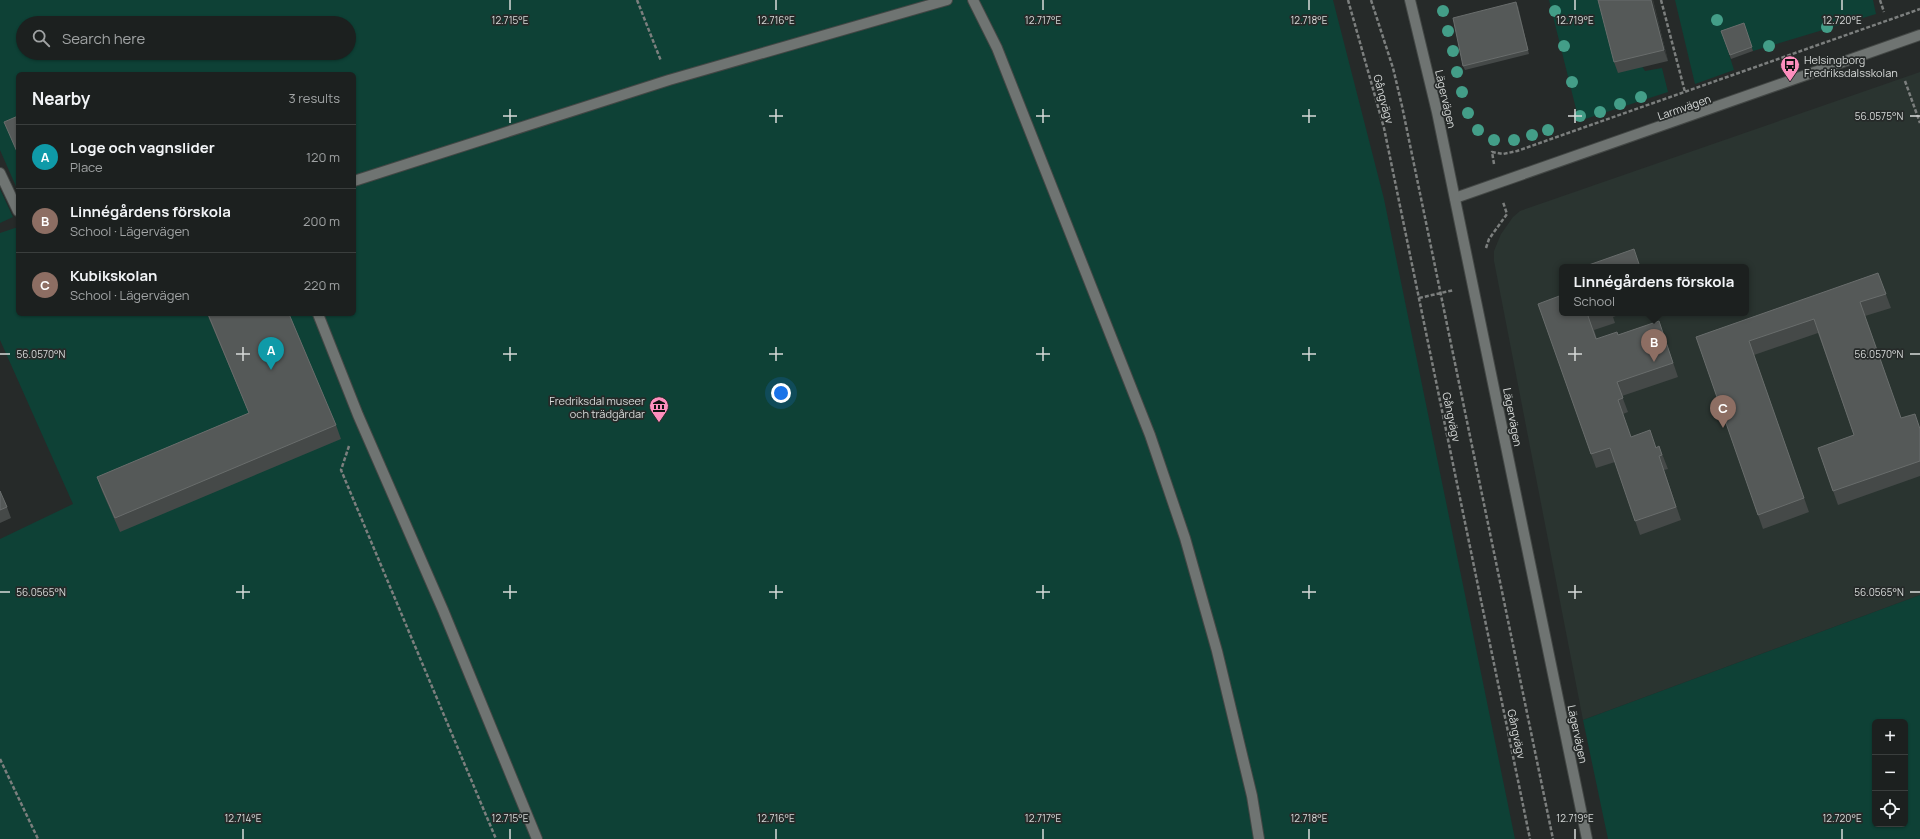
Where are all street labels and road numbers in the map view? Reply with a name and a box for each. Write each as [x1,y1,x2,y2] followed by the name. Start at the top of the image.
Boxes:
[1432,68,1460,130] street label: Lägervägen
[1370,73,1398,126] street label: Gångvägv
[1655,91,1713,123] street label: Larmvägen
[1500,386,1526,448] street label: Lägervägen
[1439,391,1465,444] street label: Gångvägv
[1564,703,1592,765] street label: Lägervägen
[1504,708,1530,761] street label: Gångvägv

